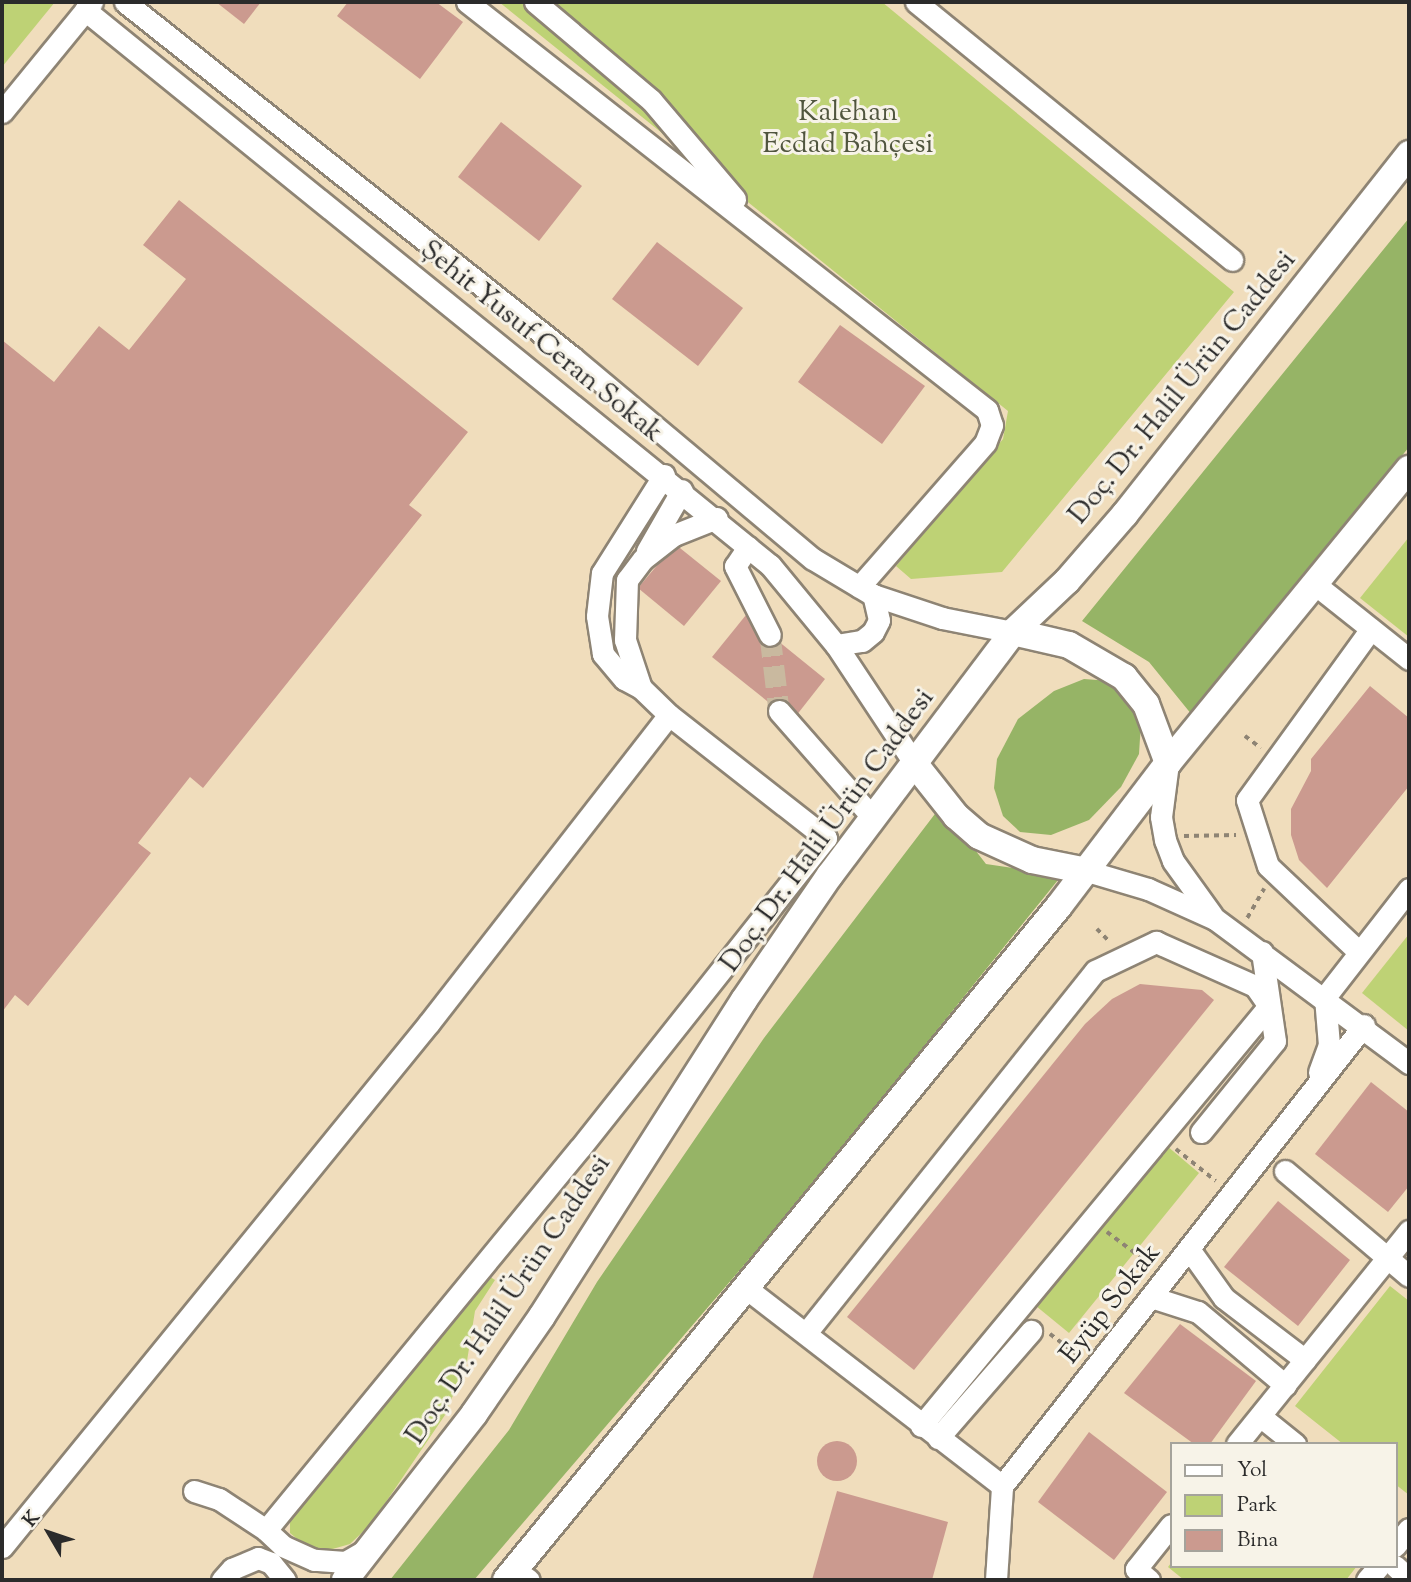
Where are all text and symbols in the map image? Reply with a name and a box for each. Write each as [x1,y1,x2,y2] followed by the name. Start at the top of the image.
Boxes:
[762,96,934,162] park label: Kalehan Ecdad Bahçesi
[413,234,669,450] street label: Şehit Yusuf Ceran Sokak
[1062,244,1304,532] street label: Doç. Dr. Halil Ürün Caddesi
[714,683,942,979] street label: Doç. Dr. Halil Ürün Caddesi
[399,1149,619,1451] street label: Doç. Dr. Halil Ürün Caddesi
[1054,1237,1168,1371] street label: Eyüp Sokak
[1170,1442,1397,1568] legend
[1237,1456,1267,1486] text: Yol
[1237,1491,1277,1521] text: Park
[14,1498,84,1568] north arrow
[17,1506,47,1533] text: K
[1237,1526,1278,1556] text: Bina

